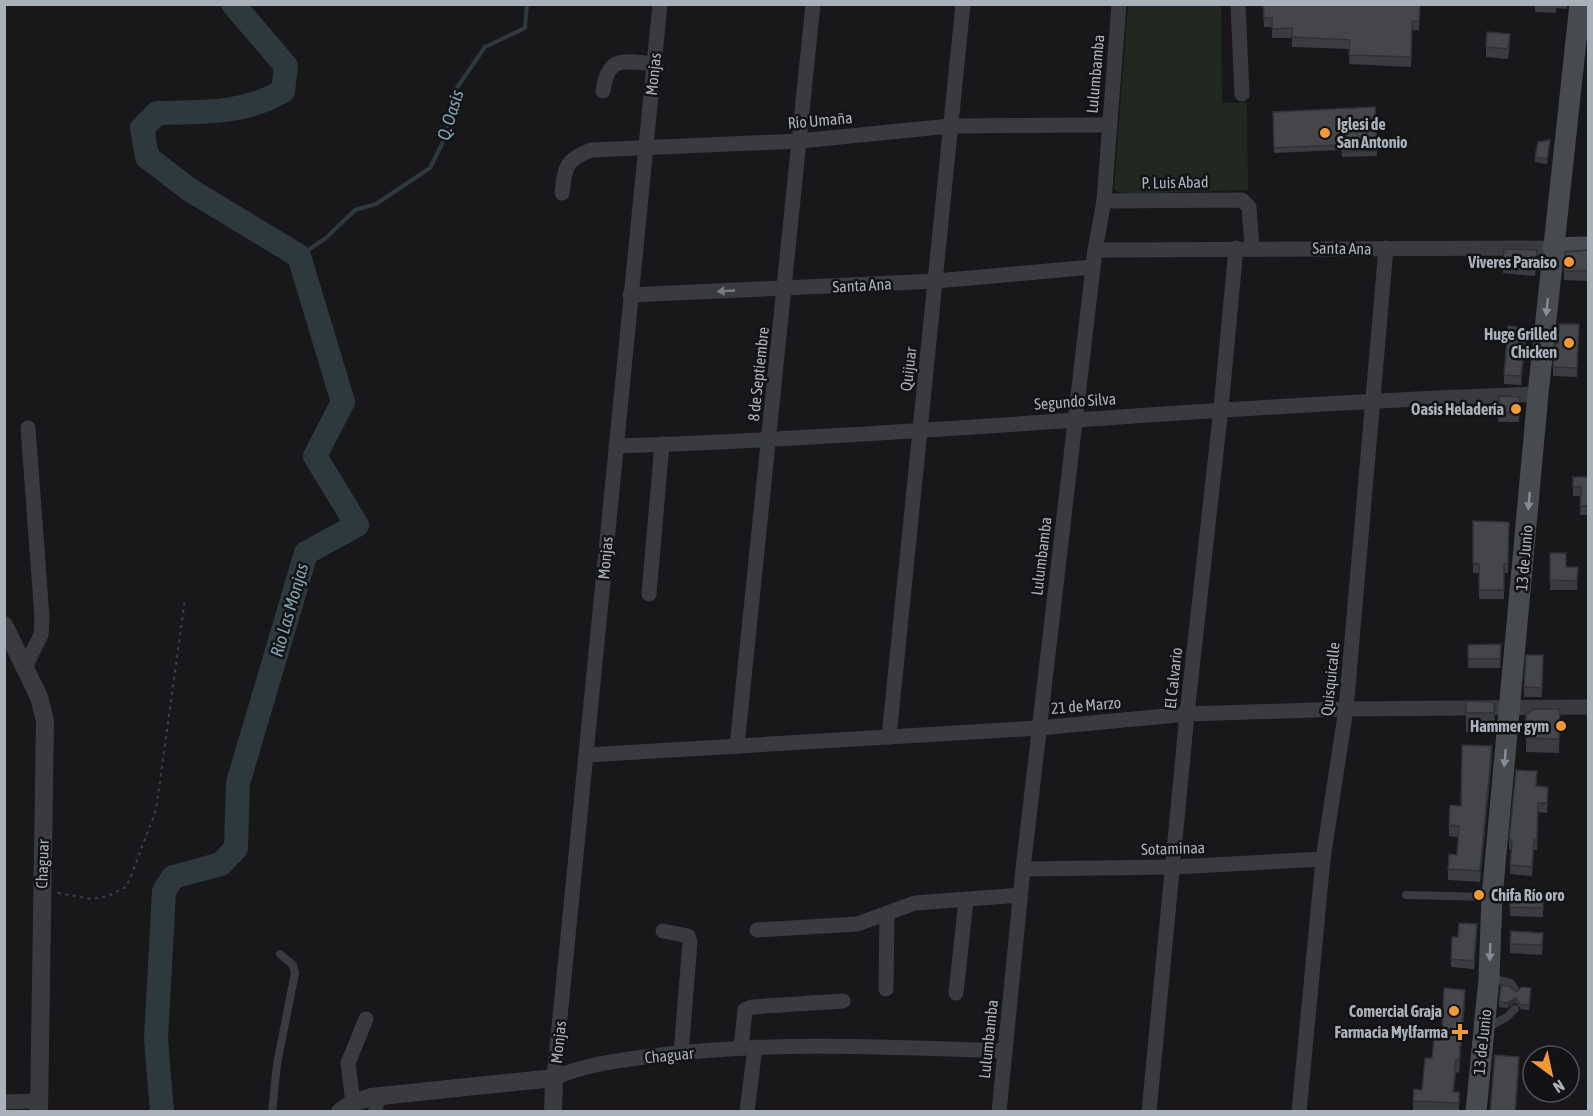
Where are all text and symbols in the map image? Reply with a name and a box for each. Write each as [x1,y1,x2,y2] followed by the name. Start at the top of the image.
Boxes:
[1083,34,1107,114] street label: Lulumbamba
[642,51,665,96] street label: Monjas
[432,87,468,143] water label: Q. Oasis
[787,108,853,132] street label: Río Umaña
[1337,115,1408,151] place label: Iglesi de San Antonio
[1318,126,1332,140] marker: Iglesi de San Antonio
[1141,172,1209,192] street label: P. Luis Abad
[1312,238,1372,258] street label: Santa Ana
[1467,253,1557,271] place label: Viveres Paraiso
[1562,255,1576,269] marker: Viveres Paraiso
[832,274,892,296] street label: Santa Ana
[716,286,735,295] one-way arrow
[1542,297,1552,316] one-way arrow
[1484,325,1557,361] place label: Huge Grilled Chicken
[744,326,773,422] street label: 8 de Septiembre
[1562,336,1576,350] marker: Huge Grilled Chicken
[896,346,921,392] street label: Quijuar
[1033,389,1117,414] street label: Segundo Silva
[1411,400,1504,418] place label: Oasis Heladería
[1509,402,1523,416] marker: Oasis Heladería
[1524,491,1534,510] one-way arrow
[1027,516,1055,596] street label: Lulumbamba
[1512,524,1536,592] street label: 13 de Junio
[594,536,617,580] street label: Monjas
[266,561,312,659] water label: Rio Las Monjas
[1317,641,1344,717] street label: Quisquicalle
[1161,646,1185,710] street label: El Calvario
[1050,693,1122,717] street label: 21 de Marzo
[1470,717,1549,735] place label: Hammer gym
[1554,719,1568,733] marker: Hammer gym
[1500,748,1510,767] one-way arrow
[1141,838,1205,858] street label: Sotaminaa
[32,839,53,889] street label: Chaguar
[1491,886,1565,904] place label: Chifa Río oro
[1472,888,1486,902] marker: Chifa Río oro
[1485,942,1494,961] one-way arrow
[975,999,1001,1079] street label: Lulumbamba
[1349,1002,1442,1020] place label: Comercial Graja
[1447,1004,1461,1018] marker: Comercial Graja
[1470,1008,1494,1076] street label: 13 de Junio
[547,1019,570,1064] street label: Monjas
[1334,1023,1448,1041] place label: Farmacia Mylfarma
[1453,1025,1467,1039] marker: Farmacia Mylfarma
[644,1043,695,1068] street label: Chaguar
[1521,1044,1581,1104] north arrow
[1550,1076,1568,1097] text: N

